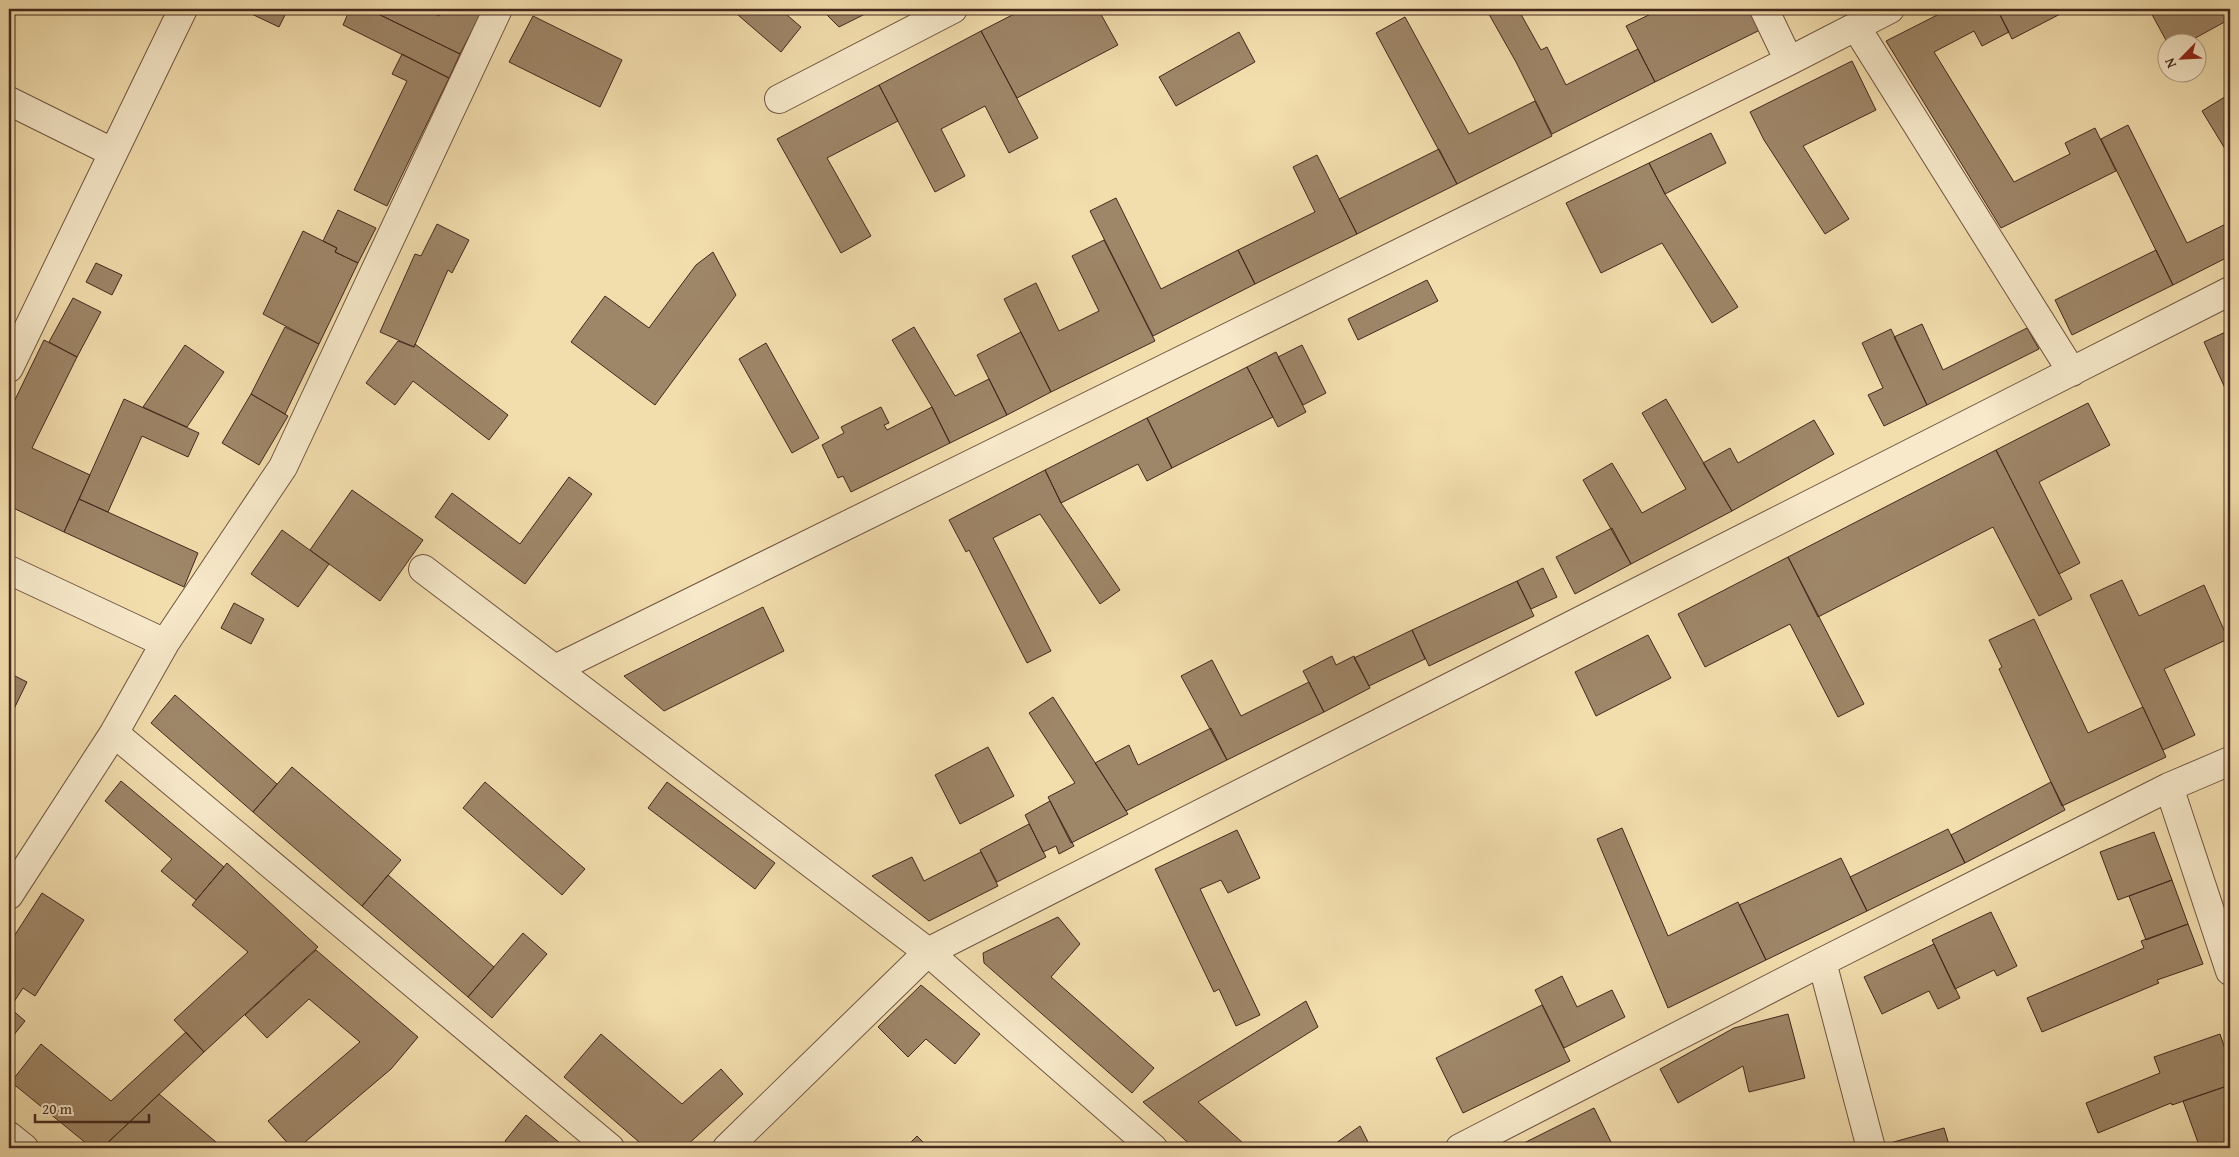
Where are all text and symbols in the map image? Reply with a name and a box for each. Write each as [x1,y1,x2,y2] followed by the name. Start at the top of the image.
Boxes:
[2156,32,2206,82] north arrow
[2159,54,2181,72] text: N
[35,1092,149,1124] scale bar
[42,1098,73,1119] text: 20 m

